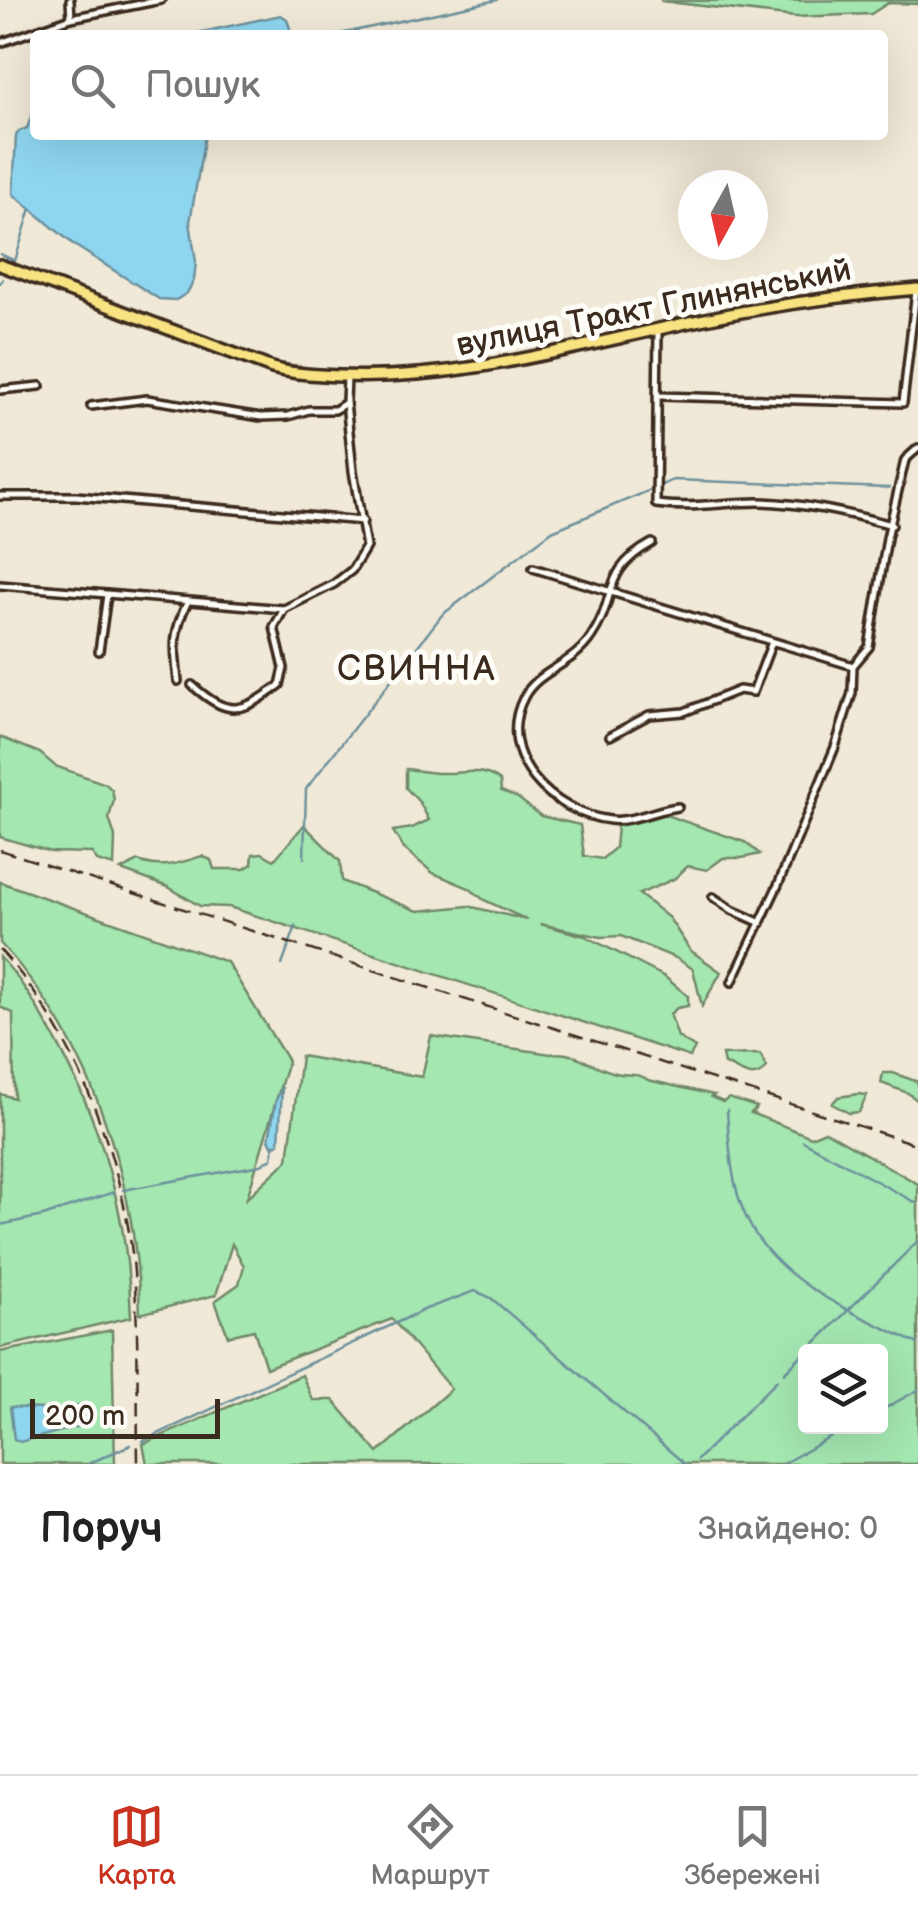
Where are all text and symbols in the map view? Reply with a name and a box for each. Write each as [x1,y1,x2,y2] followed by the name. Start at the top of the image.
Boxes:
[30,30,888,140] search box
[65,58,120,113] icon: search
[145,63,260,108] text: Пошук
[678,170,768,260] north arrow
[453,251,855,365] street label: вулиця Тракт Глинянський
[337,648,497,691] district label: СВИННА
[798,1344,888,1434] map controls
[798,1344,888,1434] button: layers
[30,1394,220,1438] scale bar
[45,1400,125,1433] text: 200 m
[40,1504,163,1555] text: Поруч
[698,1510,878,1549] text: Знайдено: 0
[97,1799,176,1892] tab: Карта
[371,1799,490,1892] tab: Маршрут
[684,1799,821,1892] tab: Збережені

